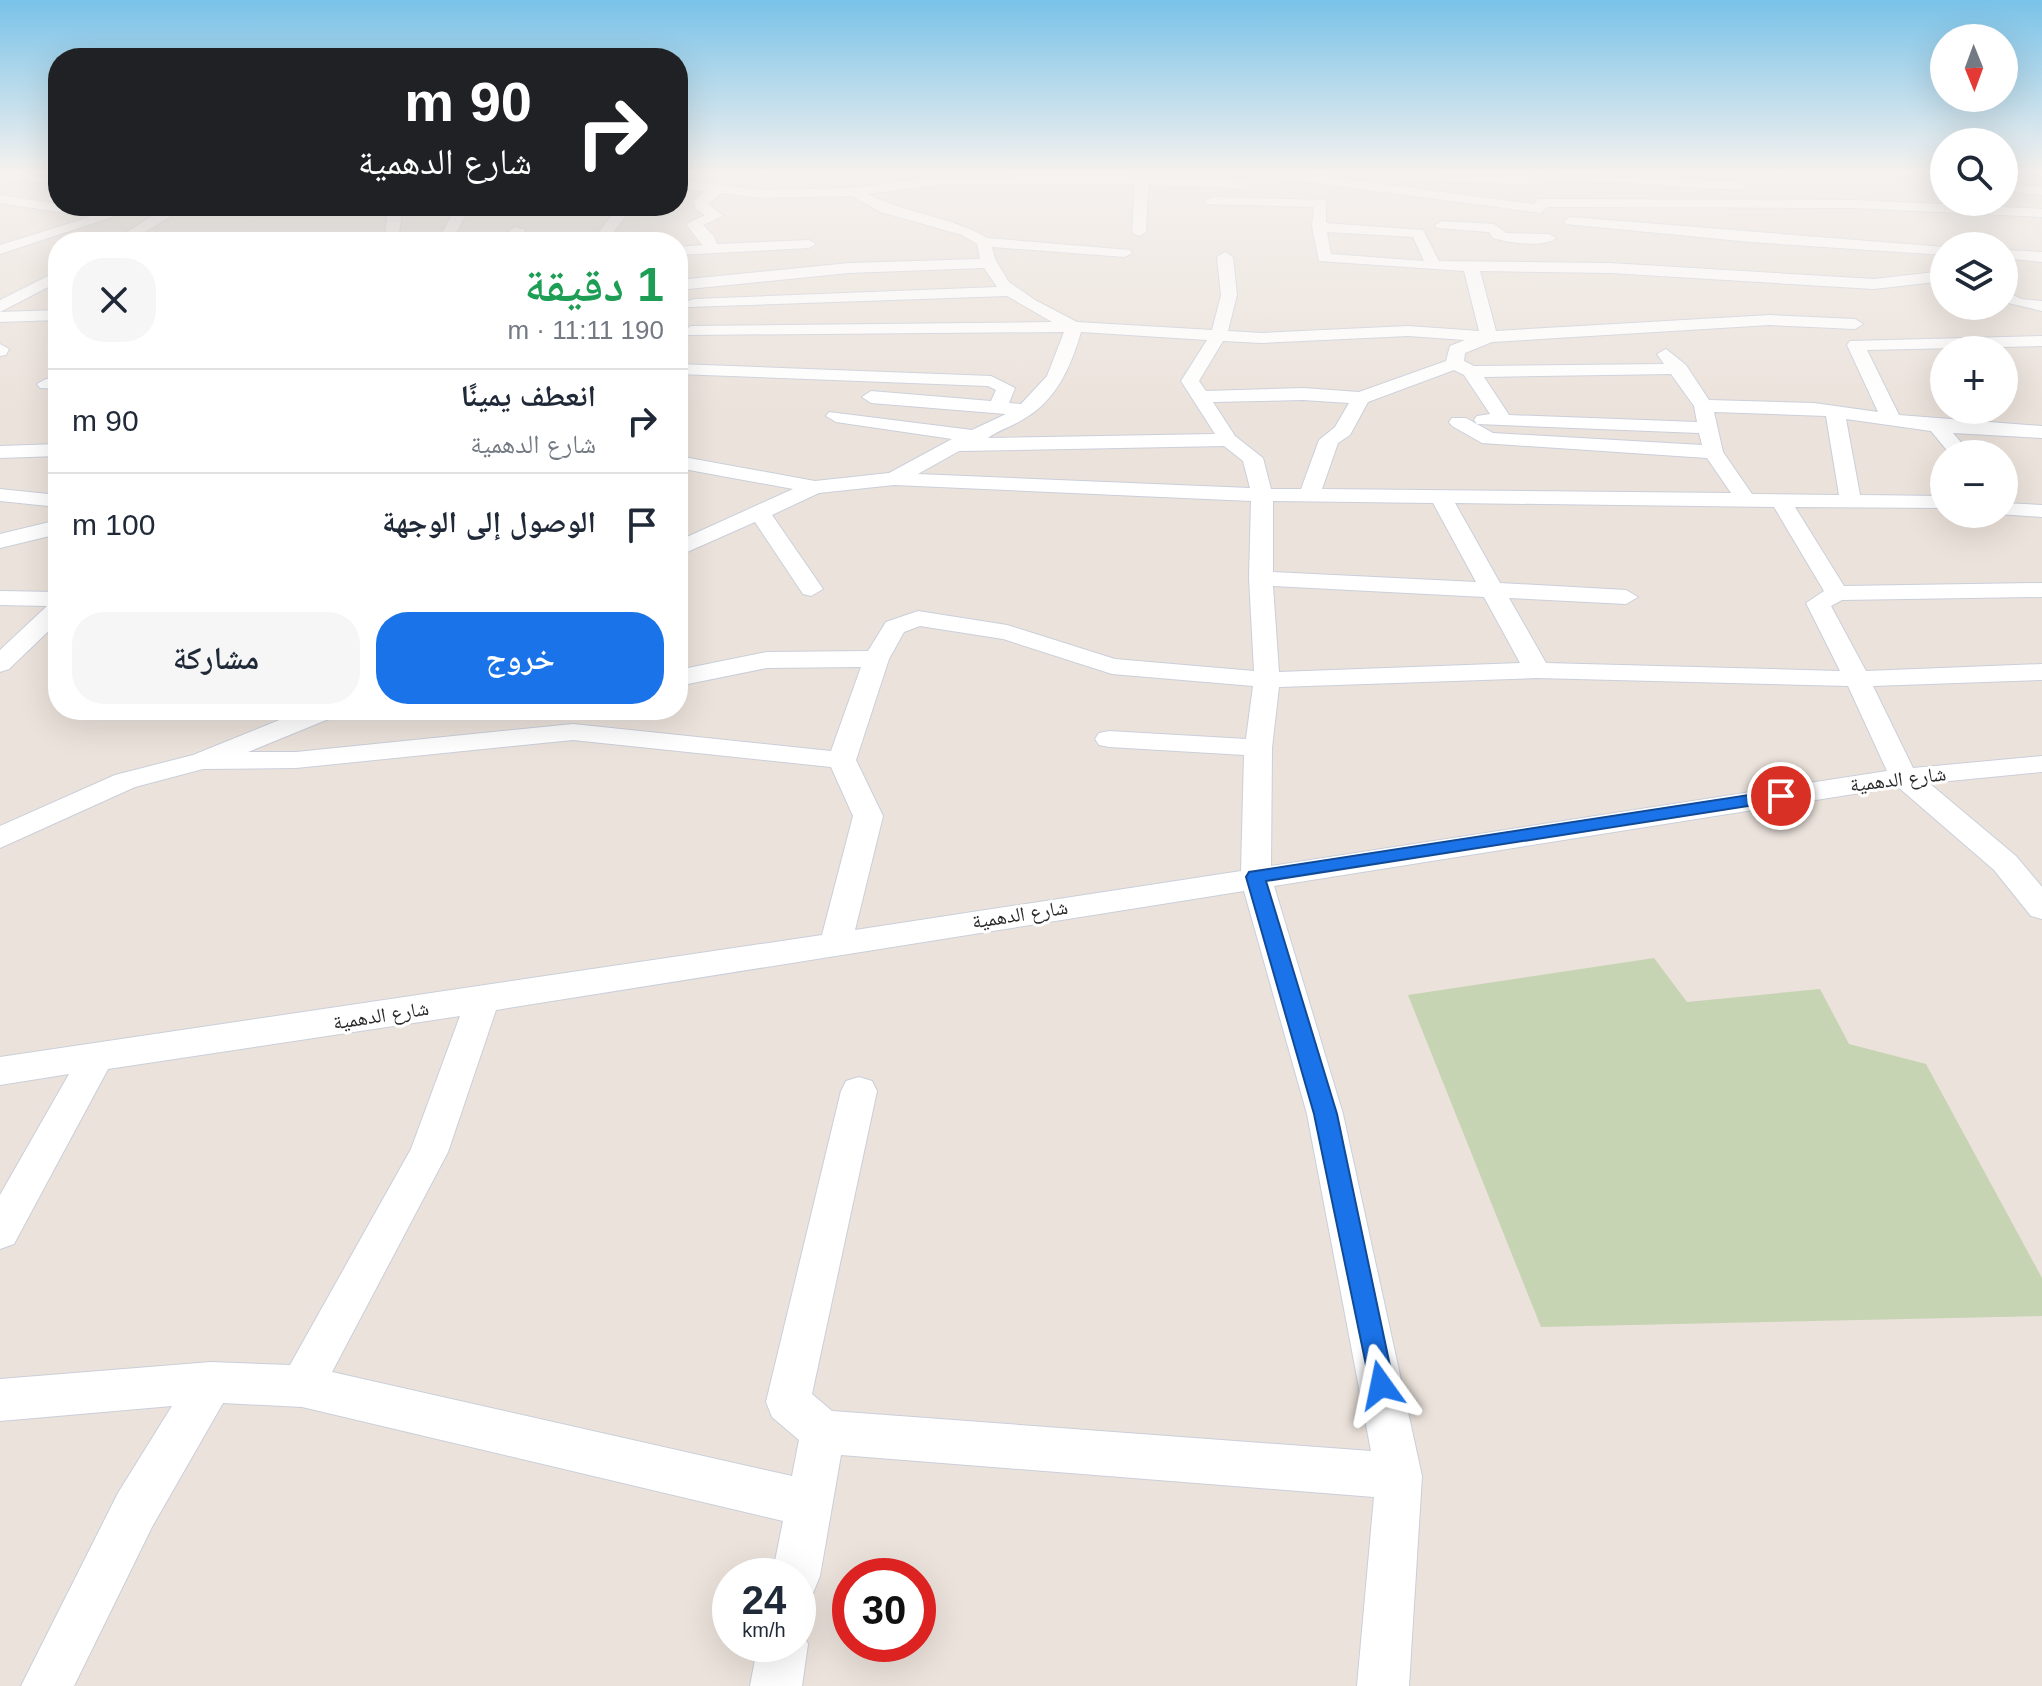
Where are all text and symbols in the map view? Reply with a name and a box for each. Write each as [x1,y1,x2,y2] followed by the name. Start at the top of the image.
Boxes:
[1930,24,2018,112] north arrow
[1930,24,2018,528] map controls
[404,70,532,133] text: 90 m
[560,80,664,184] icon: right
[1930,128,2018,216] button: search
[358,141,532,182] text: شارع الدهمية
[1930,232,2018,320] button: layers
[72,258,156,342] button: close
[524,258,664,311] text: 1 دقيقة
[507,315,664,345] text: 190 m · 11:11
[1930,336,2018,424] button: +
[460,379,596,412] text: انعطف يمينًا
[620,399,664,443] icon: right
[72,404,139,437] text: 90 m
[470,429,596,459] text: شارع الدهمية
[1930,440,2018,528] button: −
[620,503,664,547] icon: arrive
[382,505,596,538] text: الوصول إلى الوجهة
[72,508,155,541] text: 100 m
[72,612,360,704] button: مشاركة
[376,612,664,704] button: خروج
[1747,762,1815,830] pin
[1849,762,1948,798] street label: شارع الدهمية
[1759,774,1803,818] icon: arrive
[971,896,1070,934] street label: شارع الدهمية
[332,997,431,1035] street label: شارع الدهمية
[1339,1343,1423,1427] position arrow
[832,1558,936,1662] speed limit sign: 30
[742,1578,786,1622] text: 24
[742,1619,786,1641] text: km/h

